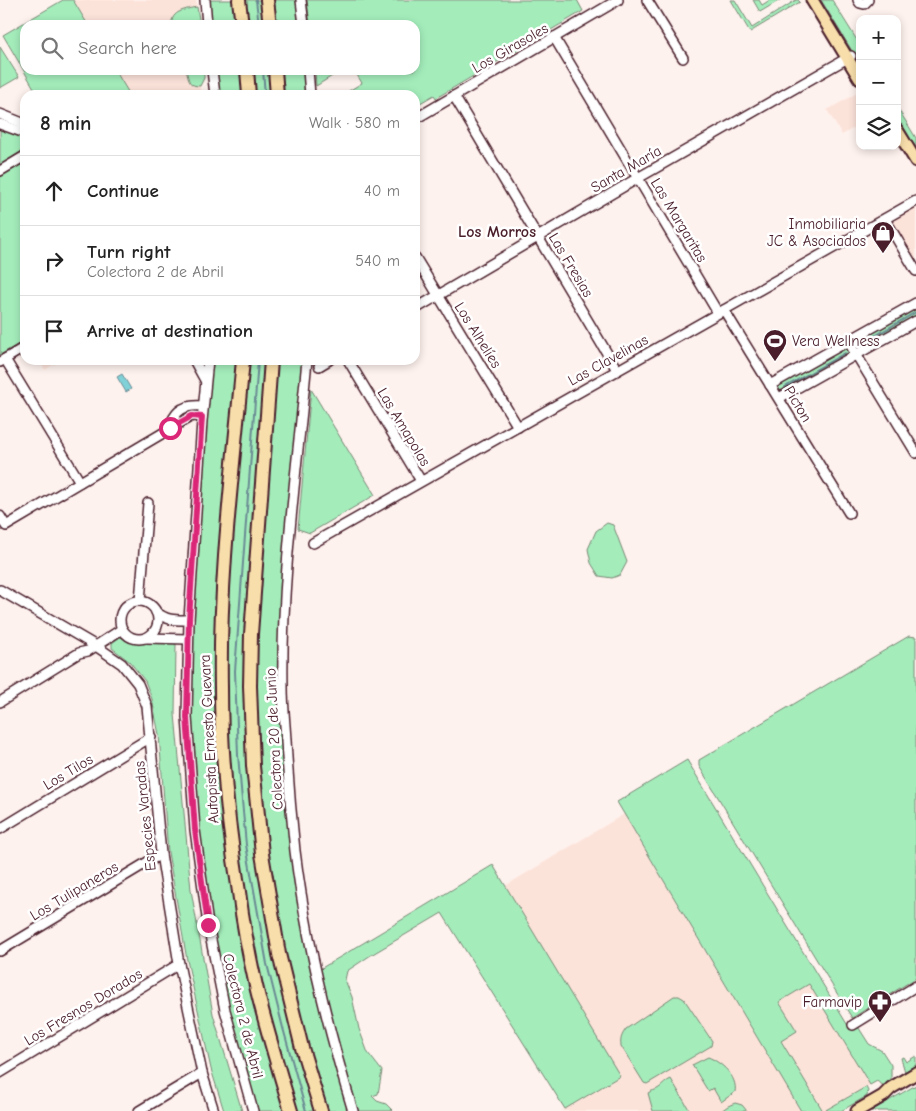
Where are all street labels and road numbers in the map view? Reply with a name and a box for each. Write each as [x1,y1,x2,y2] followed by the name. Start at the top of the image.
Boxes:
[469,19,551,77] street label: Los Girasoles
[588,142,664,196] street label: Santa María
[647,175,711,265] street label: Las Margaritas
[545,230,597,300] street label: Las Fresias
[451,299,505,371] street label: Los Alhelíes
[565,331,651,389] street label: Las Clavelinas
[780,383,816,425] street label: Picton
[374,385,434,469] street label: Las Amapolas
[196,654,222,824] street label: Autopista Ernesto Guevara
[261,668,287,810] street label: Colectora 20 de Junio
[40,750,96,794] street label: Los Tilos
[130,760,160,872] street label: Especies Varadas
[27,858,121,924] street label: Los Tulipaneros
[219,952,267,1080] street label: Colectora 2 de Abril
[21,965,145,1049] street label: Los Fresnos Dorados

